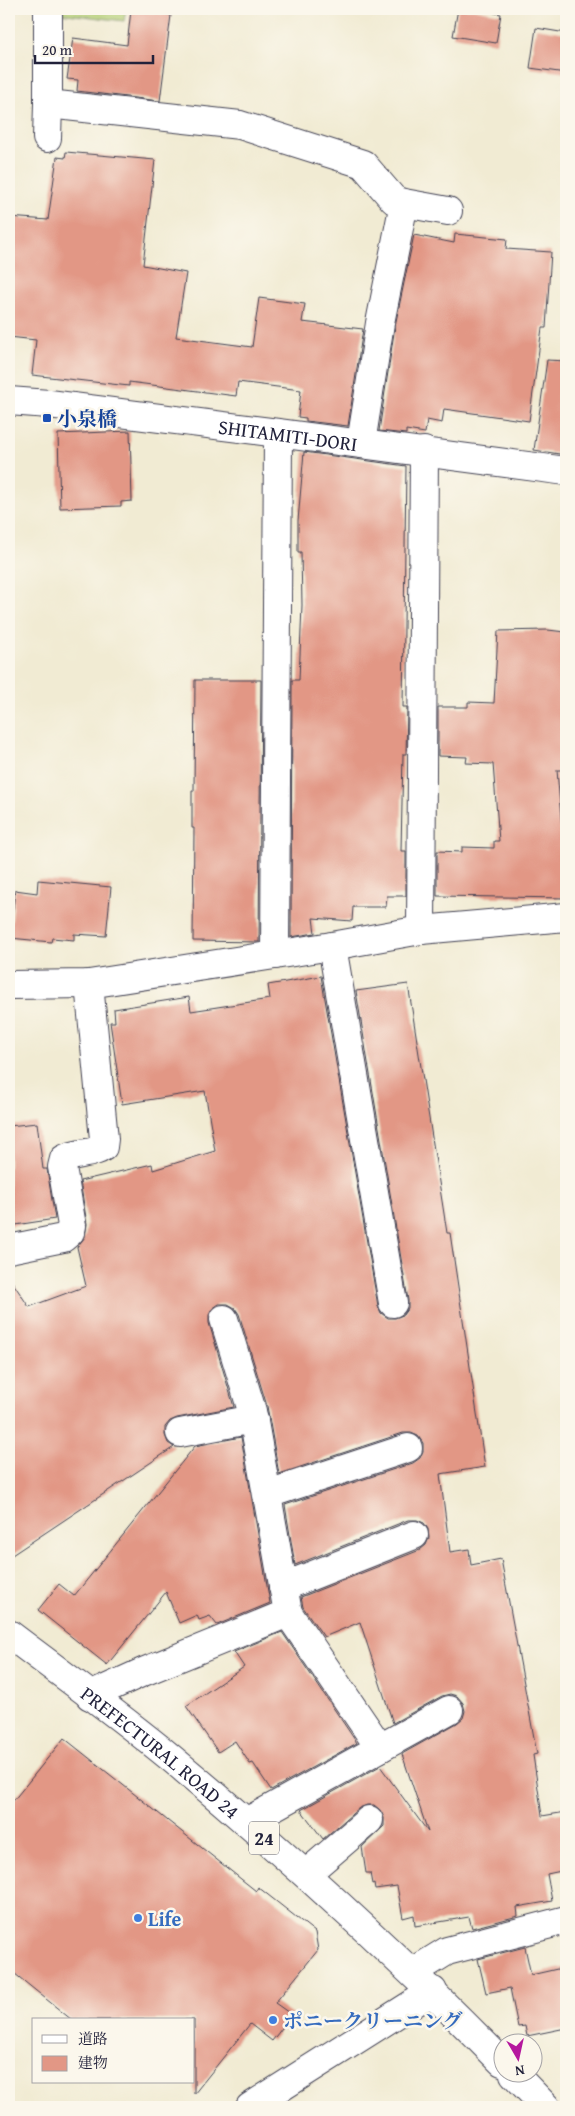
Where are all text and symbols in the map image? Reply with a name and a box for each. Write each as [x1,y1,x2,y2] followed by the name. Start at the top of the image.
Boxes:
[35,32,152,64] scale bar
[42,39,73,60] text: 20 m
[57,404,117,433] place label: 小泉橋
[217,411,359,458] street label: SHITAMITI-DORI
[41,412,53,424] marker: 小泉橋
[75,1679,246,1825] street label: PREFECTURAL ROAD 24
[249,1822,279,1855] road number: 24
[148,1904,182,1933] place label: Life
[132,1912,144,1924] marker: Life
[283,2006,463,2035] place label: ポニークリーニング
[267,2014,279,2026] marker: ポニークリーニング
[32,2018,195,2084] legend
[78,2028,108,2049] text: 道路
[492,2034,542,2084] north arrow
[78,2052,108,2073] text: 建物
[513,2060,526,2082] text: N

